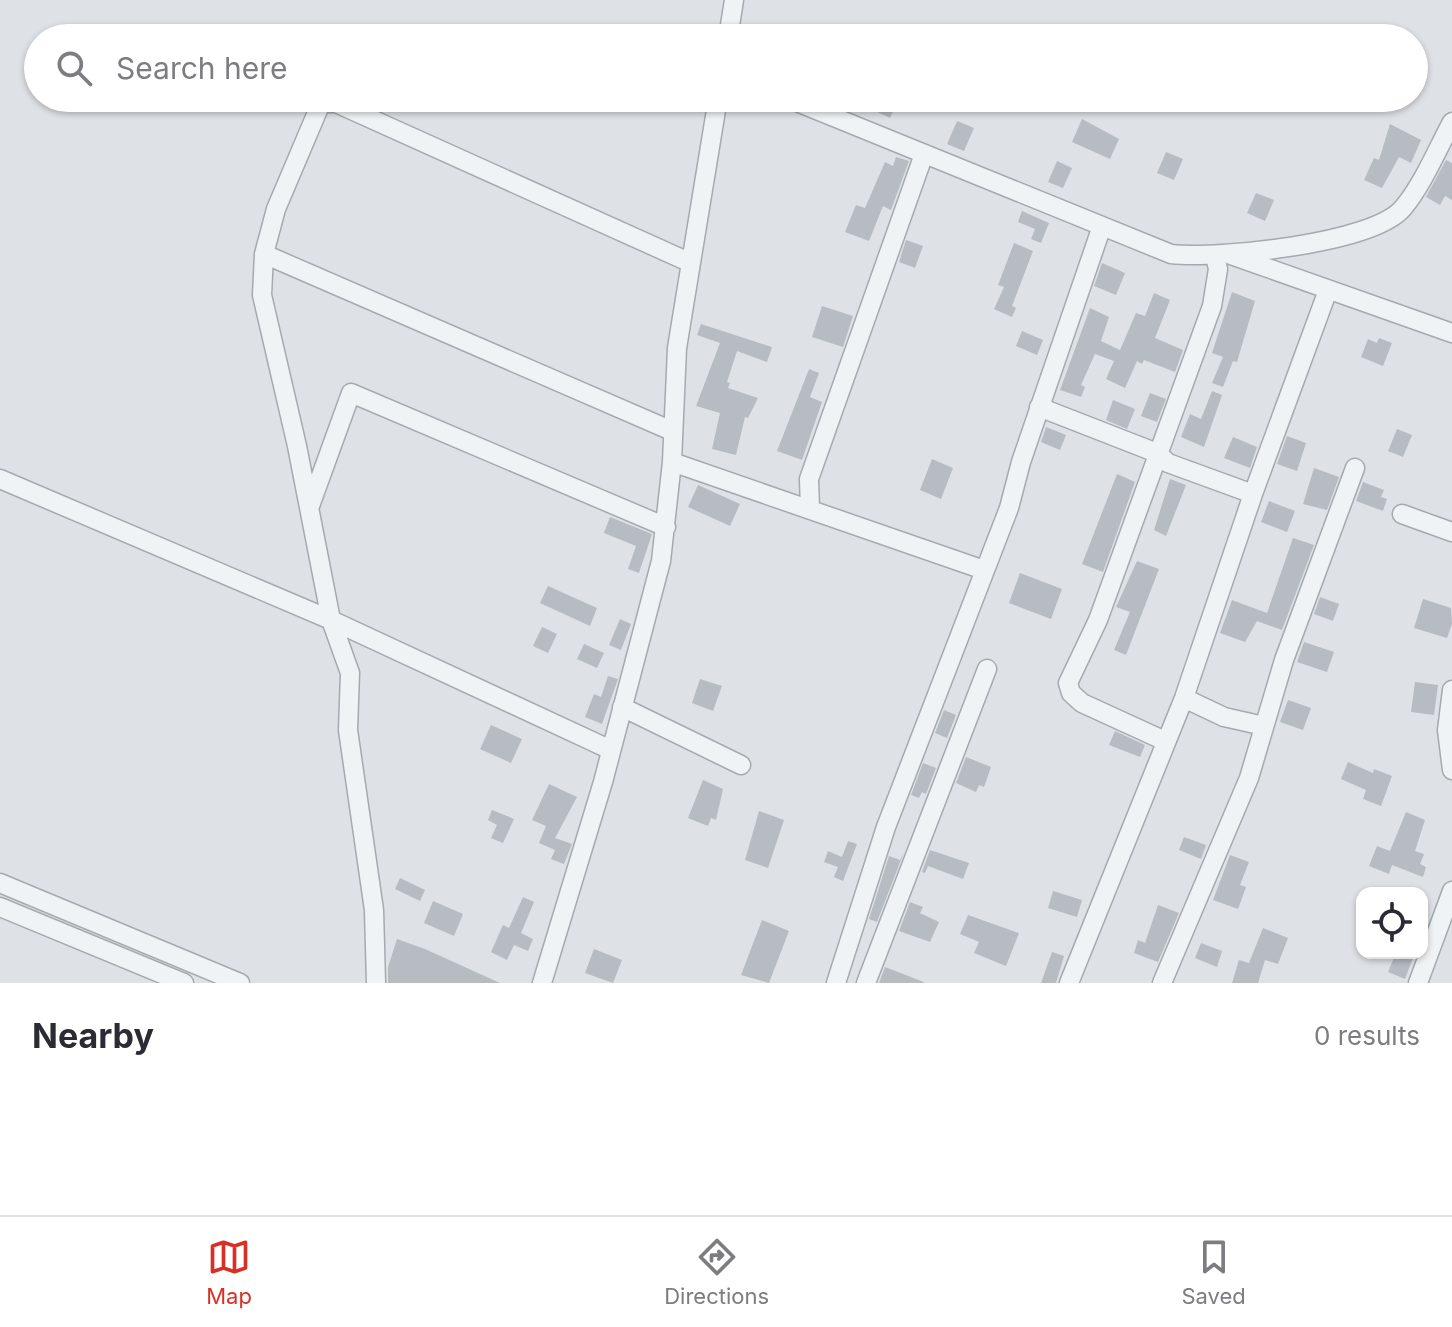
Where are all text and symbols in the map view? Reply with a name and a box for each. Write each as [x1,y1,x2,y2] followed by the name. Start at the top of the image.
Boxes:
[24,24,1428,112] search box
[52,46,96,90] icon: search
[116,50,288,86] text: Search here
[1356,887,1428,959] map controls
[1356,887,1428,959] button: locate
[32,1015,154,1056] text: Nearby
[1314,1020,1420,1051] text: 0 results
[206,1235,252,1309] tab: Map
[664,1235,769,1309] tab: Directions
[1181,1235,1246,1309] tab: Saved

